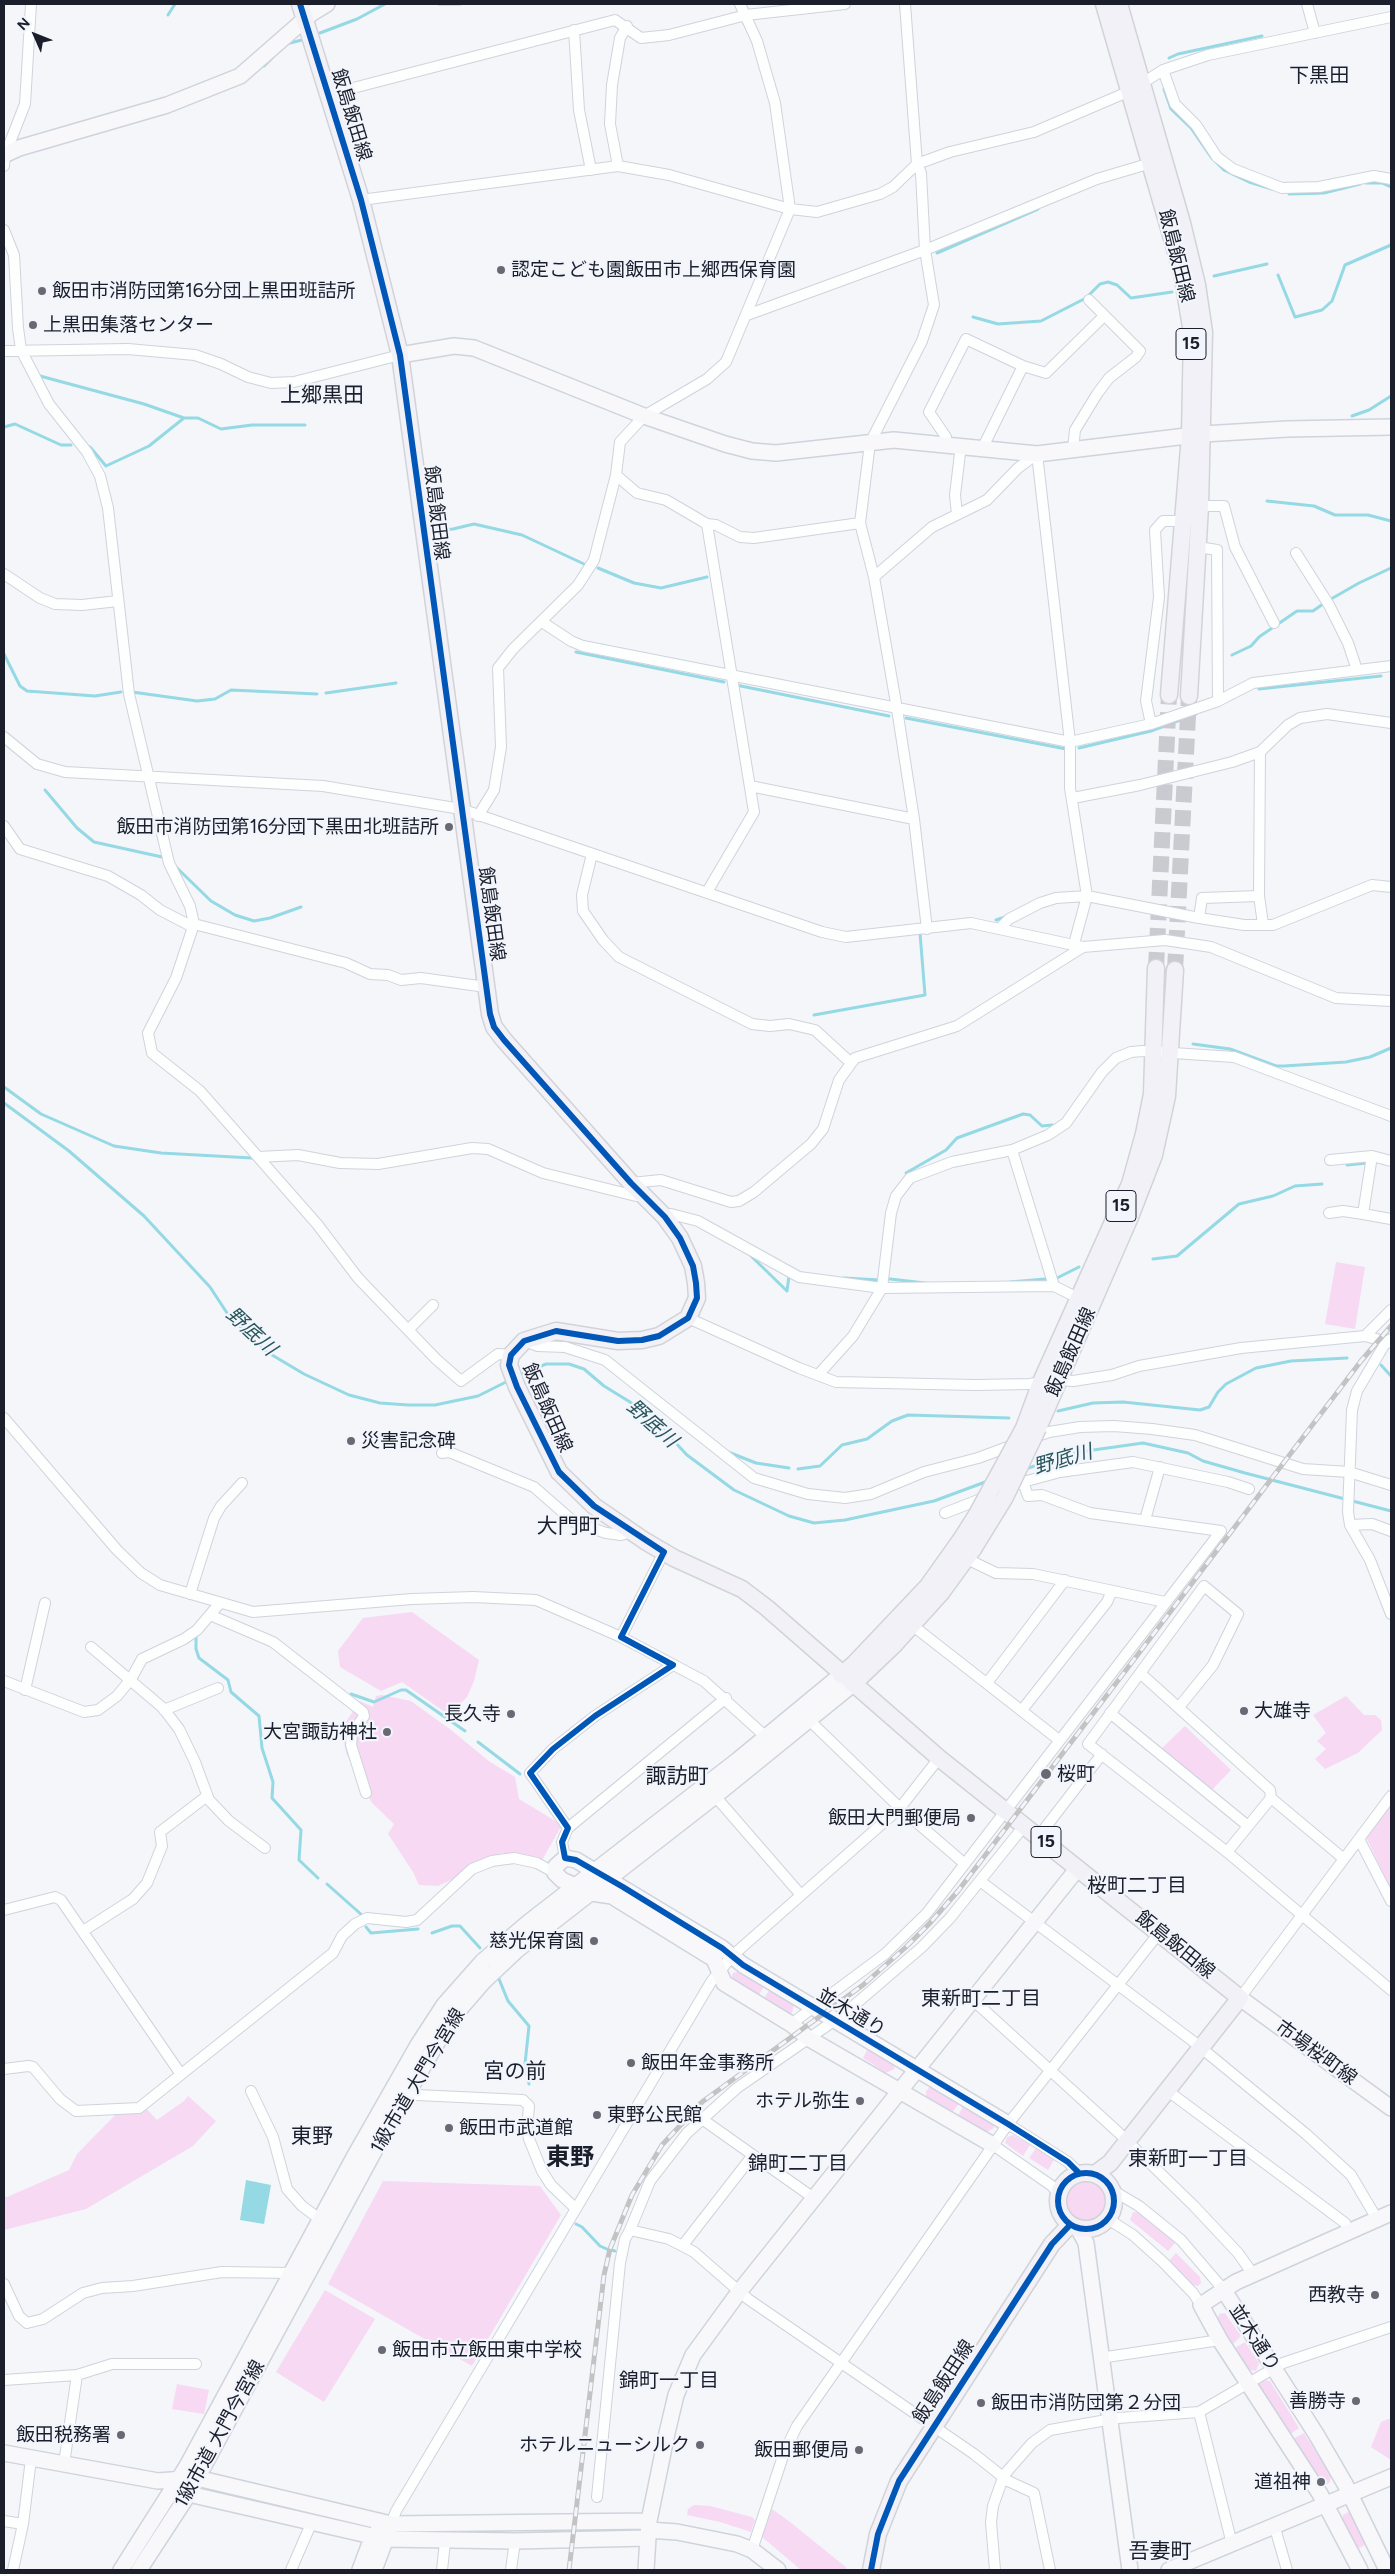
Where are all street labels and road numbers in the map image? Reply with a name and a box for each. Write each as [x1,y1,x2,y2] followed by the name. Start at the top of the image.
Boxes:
[326,66,376,164] street label: 飯島飯田線
[1153,207,1199,305] street label: 飯島飯田線
[1176,328,1206,359] road number: 15
[419,464,453,562] street label: 飯島飯田線
[473,865,509,963] street label: 飯島飯田線
[1106,1190,1136,1222] road number: 15
[1041,1304,1101,1400] street label: 飯島飯田線
[517,1360,577,1456] street label: 飯島飯田線
[1031,1826,1061,1858] road number: 15
[1131,1906,1219,1984] street label: 飯島飯田線
[813,1984,889,2042] street label: 並木通り
[366,2005,470,2157] street label: 1級市道 大門今宮線
[1271,2016,1361,2090] street label: 市場桜町線
[1224,2300,1284,2376] street label: 並木通り
[909,2336,979,2428] street label: 飯島飯田線
[170,2357,270,2511] street label: 1級市道 大門今宮線

